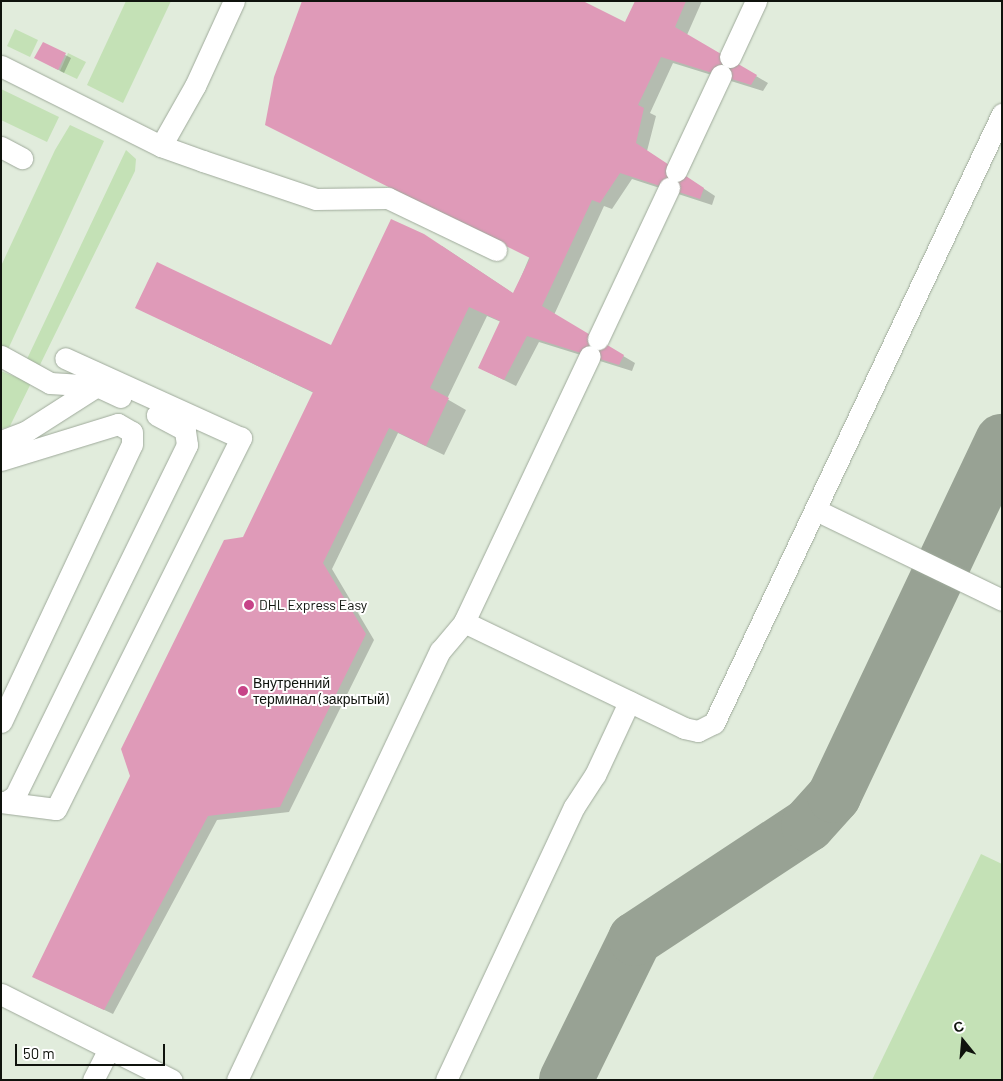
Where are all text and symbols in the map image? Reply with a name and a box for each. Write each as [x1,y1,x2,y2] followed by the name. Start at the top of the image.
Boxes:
[259,597,367,613] place label: DHL Express Easy
[243,599,255,611] marker: DHL Express Easy
[253,675,389,708] place label: Внутренний терминал (закрытый)
[237,685,249,697] marker: Внутренний терминал (закрытый)
[938,1016,988,1066] north arrow
[951,1017,966,1036] text: С
[18,1034,168,1066] scale bar
[23,1044,55,1062] text: 50 m

